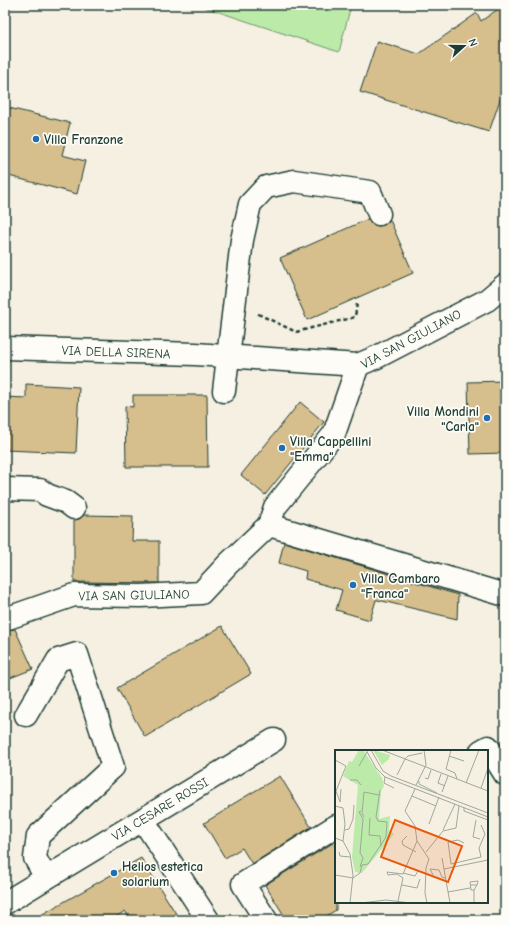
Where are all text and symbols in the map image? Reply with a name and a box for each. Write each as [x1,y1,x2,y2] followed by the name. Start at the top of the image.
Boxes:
[444,26,484,66] north arrow
[466,37,480,48] text: N
[44,132,124,147] place label: Villa Franzone
[31,134,41,144] marker: Villa Franzone
[358,306,464,372] street label: VIA SAN GIULIANO
[61,343,171,361] street label: VIA DELLA SIRENA
[407,404,479,434] place label: Villa Mondini "Carla"
[482,413,492,423] marker: Villa Mondini "Carla"
[290,434,371,464] place label: Villa Cappellini "Emma"
[277,443,287,453] marker: Villa Cappellini "Emma"
[361,571,440,601] place label: Villa Gambaro "Franca"
[348,580,358,590] marker: Villa Gambaro "Franca"
[78,587,190,603] street label: VIA SAN GIULIANO
[335,750,488,903] inset map
[109,774,211,844] street label: VIA CESARE ROSSI
[122,859,203,889] place label: Helios estetica solarium
[109,868,119,878] marker: Helios estetica solarium

